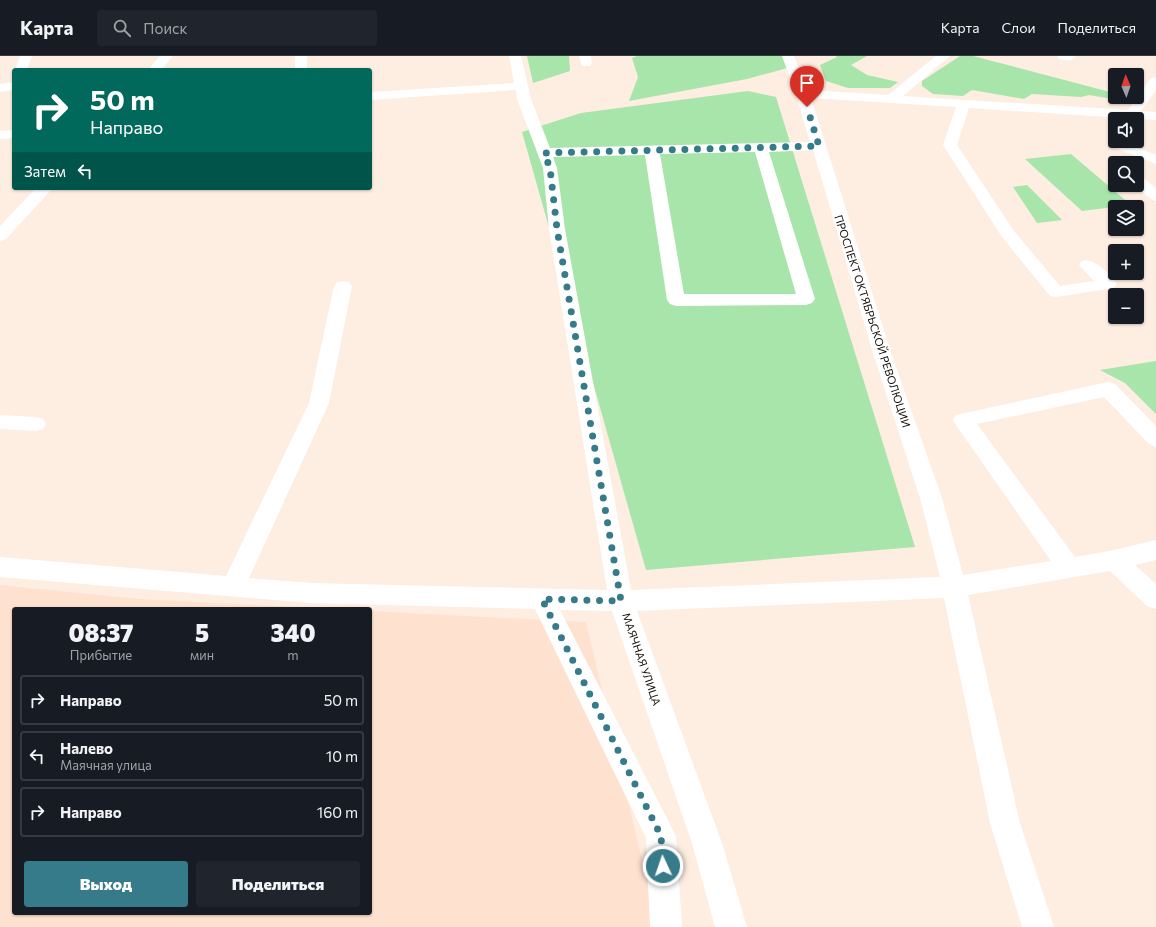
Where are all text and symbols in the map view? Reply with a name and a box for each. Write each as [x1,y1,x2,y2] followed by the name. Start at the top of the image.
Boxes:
[97,10,377,46] search box
[20,16,73,39] text: Карта
[111,17,133,39] icon: search
[143,19,188,37] text: Поиск
[941,19,979,36] text: Карта
[1001,19,1036,36] text: Слои
[1058,19,1136,36] text: Поделиться
[790,66,824,107] pin
[1108,68,1144,104] north arrow
[1108,68,1144,324] map controls
[796,72,818,94] icon: arrive
[90,82,155,116] text: 50 m
[24,84,76,136] icon: right
[1108,112,1144,148] button: sound
[90,116,163,138] text: Направо
[1108,156,1144,192] button: search
[74,160,96,182] icon: left
[24,162,66,180] text: Затем
[1108,200,1144,236] button: layers
[832,213,915,429] street label: ПРОСПЕКТ ОКТЯБРЬСКОЙ РЕВОЛЮЦИИ
[1108,244,1144,280] button: +
[1108,288,1144,324] button: −
[620,611,664,707] street label: МАЯЧНАЯ УЛИЦА
[68,618,134,647] text: 08:37
[195,618,209,647] text: 5
[270,618,316,647] text: 340
[70,647,132,663] text: Прибытие
[190,647,214,663] text: мин
[287,647,299,663] text: m
[26,689,48,711] icon: right
[60,691,122,709] text: Направо
[324,691,358,709] text: 50 m
[60,739,113,757] text: Налево
[26,745,48,767] icon: left
[326,747,358,765] text: 10 m
[60,757,152,773] text: Маячная улица
[26,801,48,823] icon: right
[60,803,122,821] text: Направо
[317,803,358,821] text: 160 m
[642,845,684,887] position arrow
[24,861,188,907] button: Выход
[196,861,360,907] button: Поделиться

